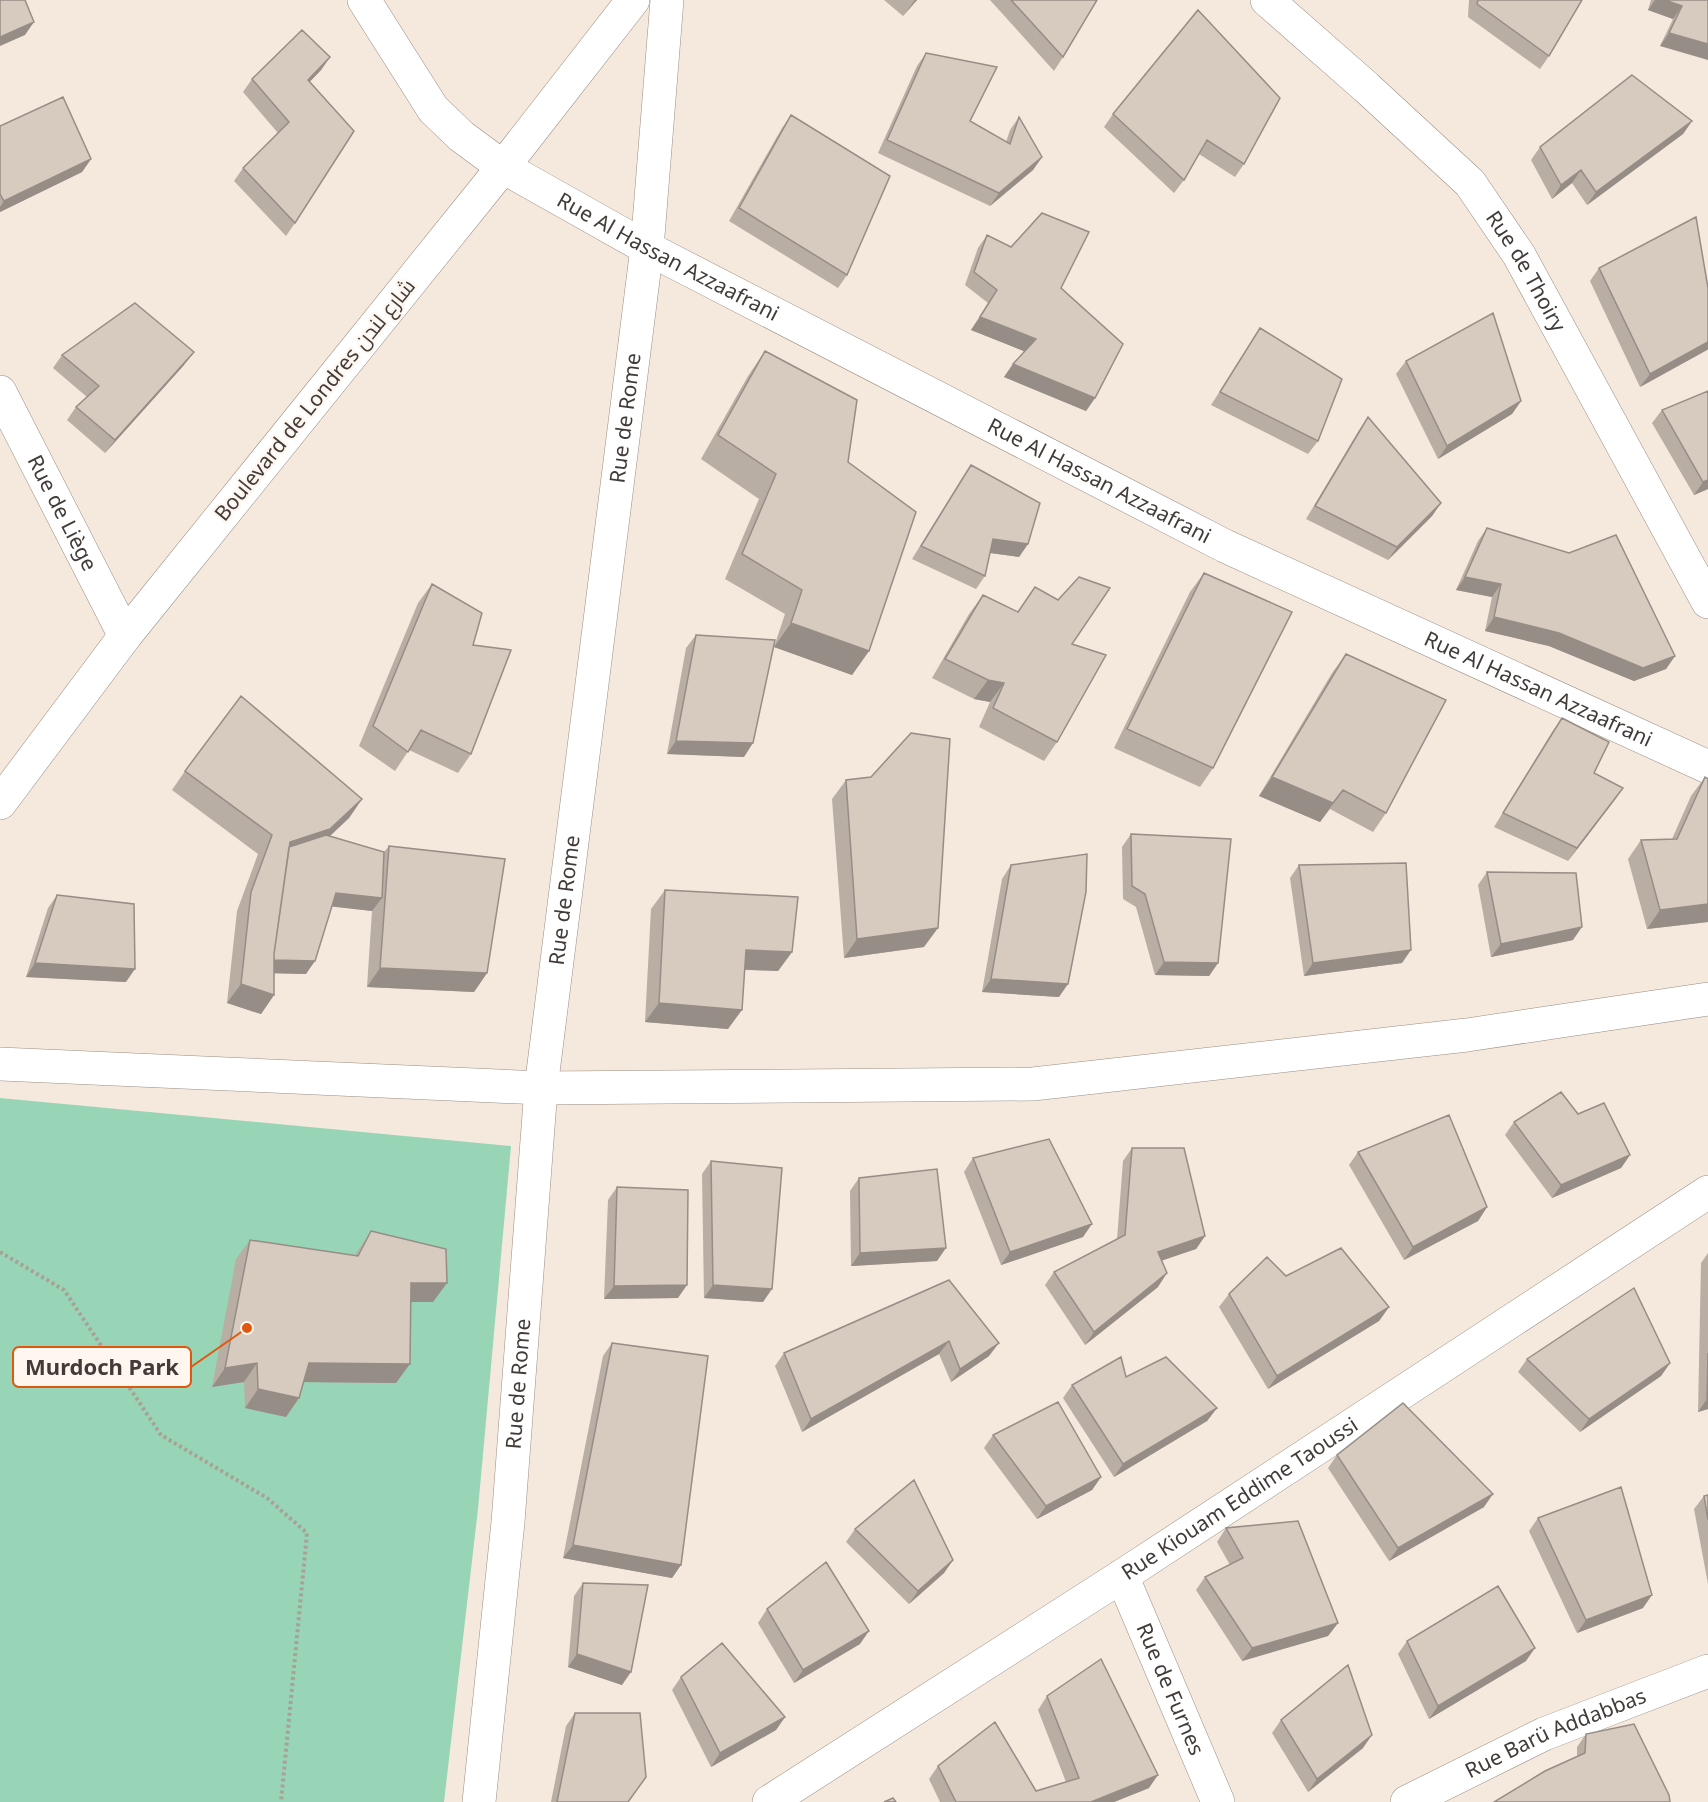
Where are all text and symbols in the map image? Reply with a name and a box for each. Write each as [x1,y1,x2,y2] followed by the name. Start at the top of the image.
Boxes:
[552,185,784,327] street label: Rue Al Hassan Azzaafrani
[1480,205,1573,337] street label: Rue de Thoiry
[208,272,422,527] street label: Boulevard de Londres شارع لندن
[602,351,647,485] street label: Rue de Rome
[983,411,1216,549] street label: Rue Al Hassan Azzaafrani
[22,450,104,575] street label: Rue de Liège
[1420,624,1657,753] street label: Rue Al Hassan Azzaafrani
[542,833,586,967] street label: Rue de Rome
[499,1317,536,1450] street label: Rue de Rome
[13,1347,191,1387] callout: Murdoch Park
[25,1351,179,1381] text: Murdoch Park
[1116,1410,1363,1586] street label: Rue Kiouam Eddime Taoussi
[1131,1618,1211,1759] street label: Rue de Furnes
[1460,1681,1650,1784] street label: Rue Barü Addabbas

